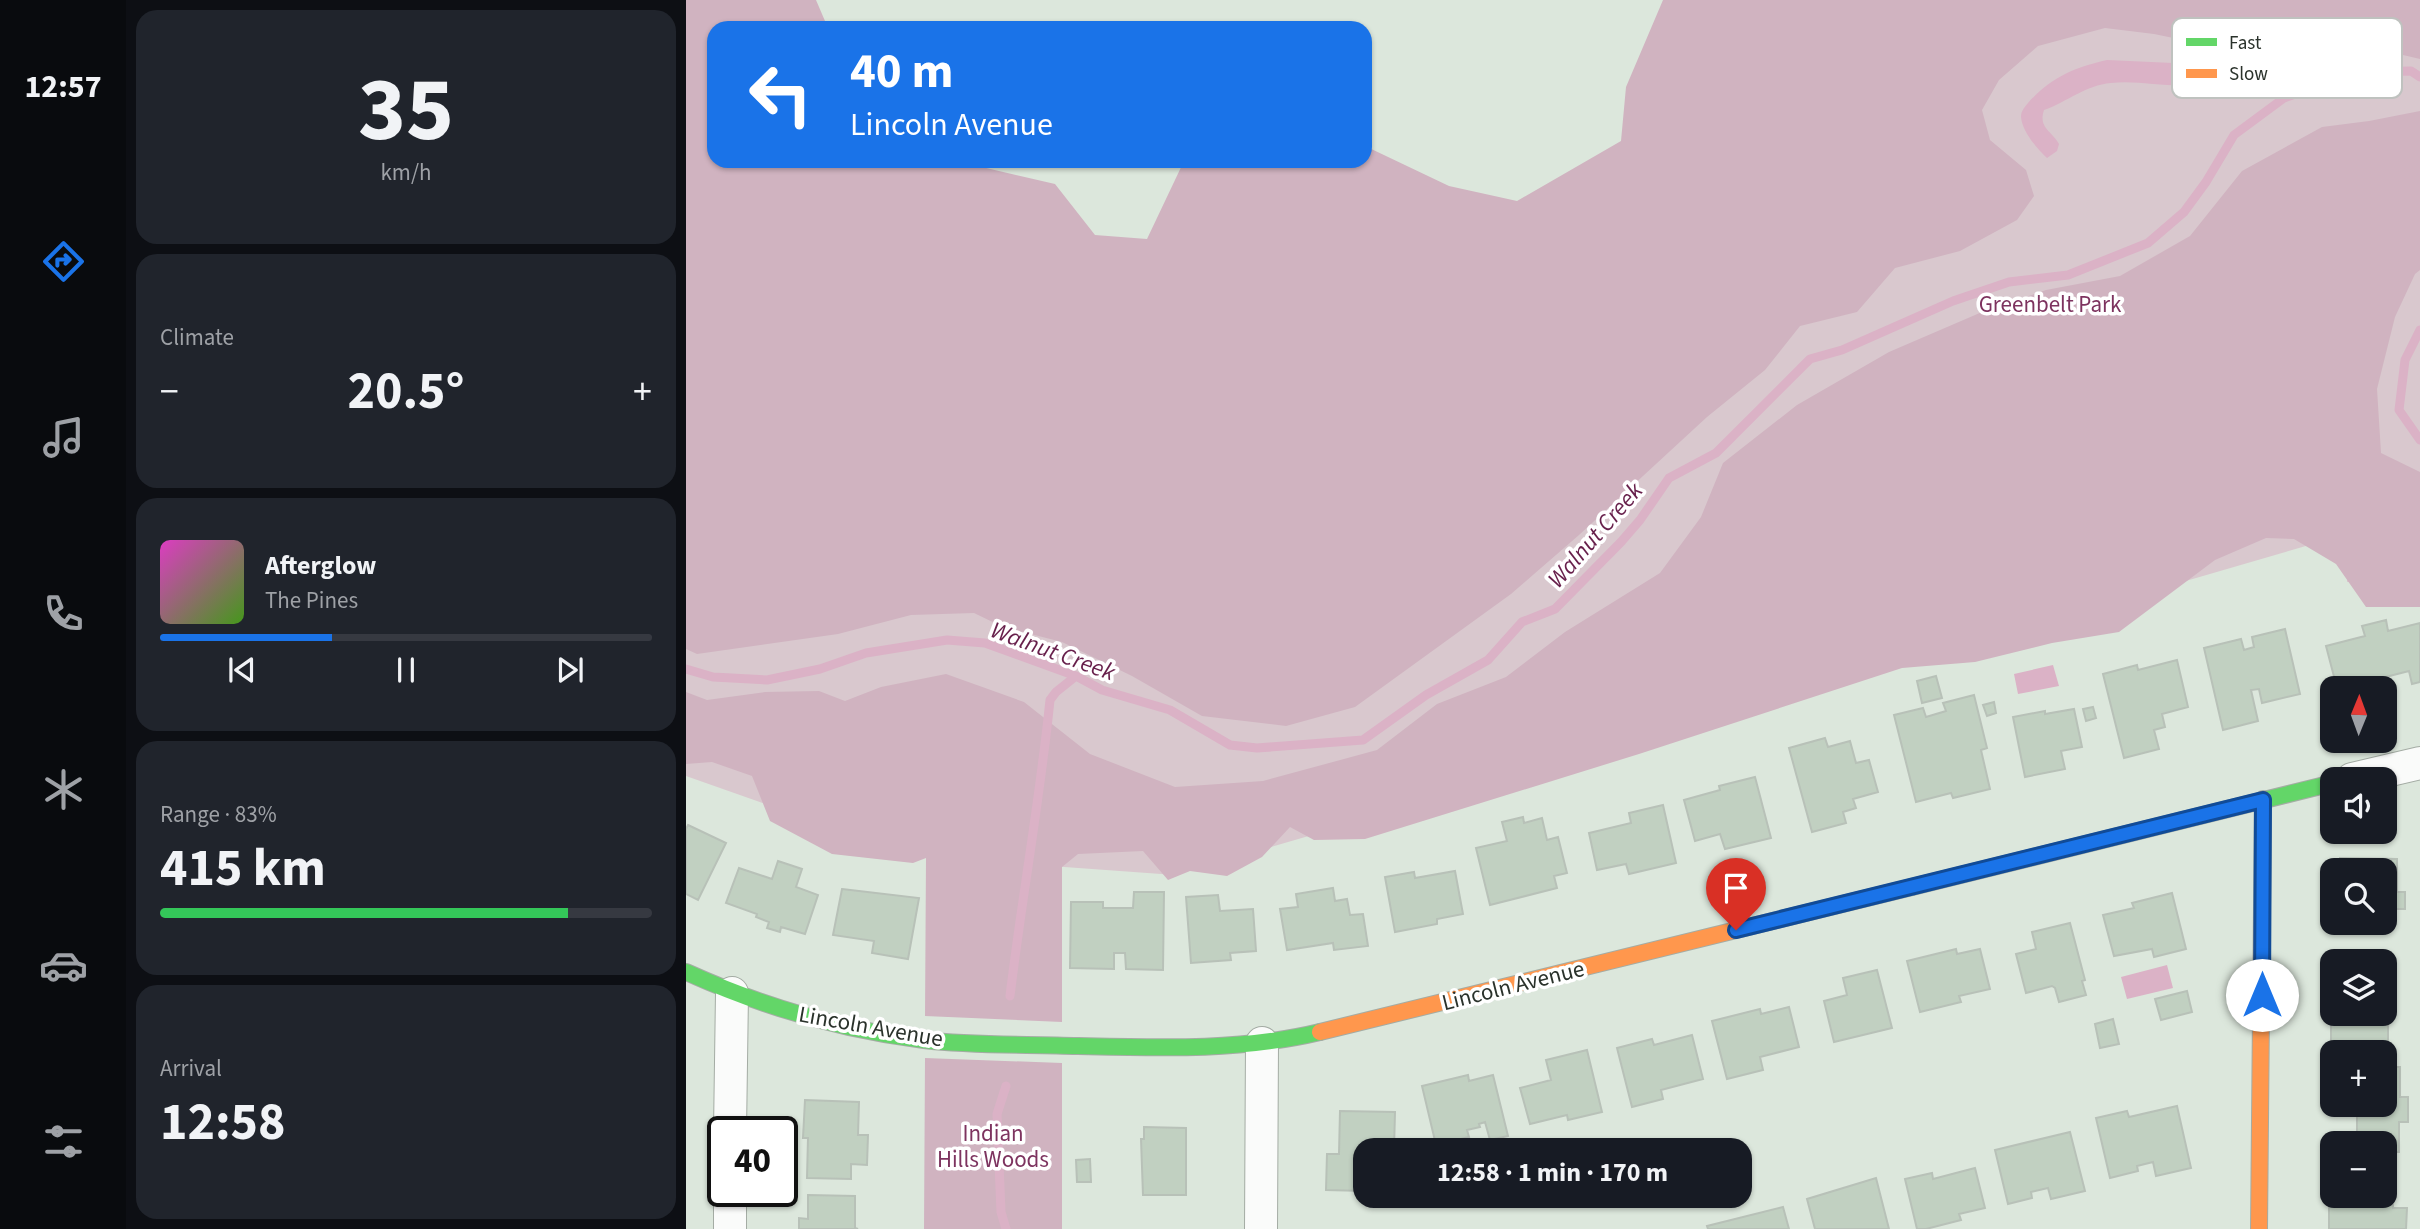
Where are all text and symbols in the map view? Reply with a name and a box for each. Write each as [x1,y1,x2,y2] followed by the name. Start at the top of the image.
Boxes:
[2172,18,2402,98] legend
[2229,30,2262,57] text: Fast
[850,37,954,107] text: 40 m
[358,46,454,175] text: 35
[735,49,826,140] icon: left
[2229,61,2268,88] text: Slow
[24,64,102,110] text: 12:57
[850,102,1053,148] text: Lincoln Avenue
[380,156,432,189] text: km/h
[39,237,88,286] icon: directions
[1979,288,2122,321] park label: Greenbelt Park
[160,321,234,354] text: Climate
[348,355,464,429] text: 20.5°
[160,365,179,419] text: −
[633,365,652,419] text: +
[39,413,88,462] icon: music
[1539,474,1652,596] water label: Walnut Creek
[265,547,376,584] text: Afterglow
[265,584,358,617] text: The Pines
[39,589,88,638] icon: phone
[986,613,1120,690] water label: Walnut Creek
[223,651,261,689] icon: previous
[387,651,425,689] icon: pause
[551,651,589,689] icon: next
[2320,676,2398,752] north arrow
[2320,676,2397,1208] map controls
[39,765,88,814] icon: climate
[2320,767,2397,844] button: sound
[160,798,277,831] text: Range · 83%
[160,832,326,906] text: 415 km
[1706,858,1766,930] pin
[2320,858,2397,935] button: search
[1717,869,1755,907] icon: arrive
[39,941,88,990] icon: car
[2320,949,2397,1026] button: layers
[1438,952,1588,1019] street label: Lincoln Avenue
[2225,958,2299,1032] position arrow
[796,998,946,1055] street label: Lincoln Avenue
[2320,1040,2397,1117] button: +
[160,1052,222,1085] text: Arrival
[160,1086,285,1160] text: 12:58
[707,1116,798,1207] speed limit sign: 40
[39,1117,88,1166] icon: filters
[937,1117,1049,1176] park label: Indian Hills Woods
[2320,1131,2397,1208] button: −
[1437,1154,1668,1191] text: 12:58 · 1 min · 170 m

